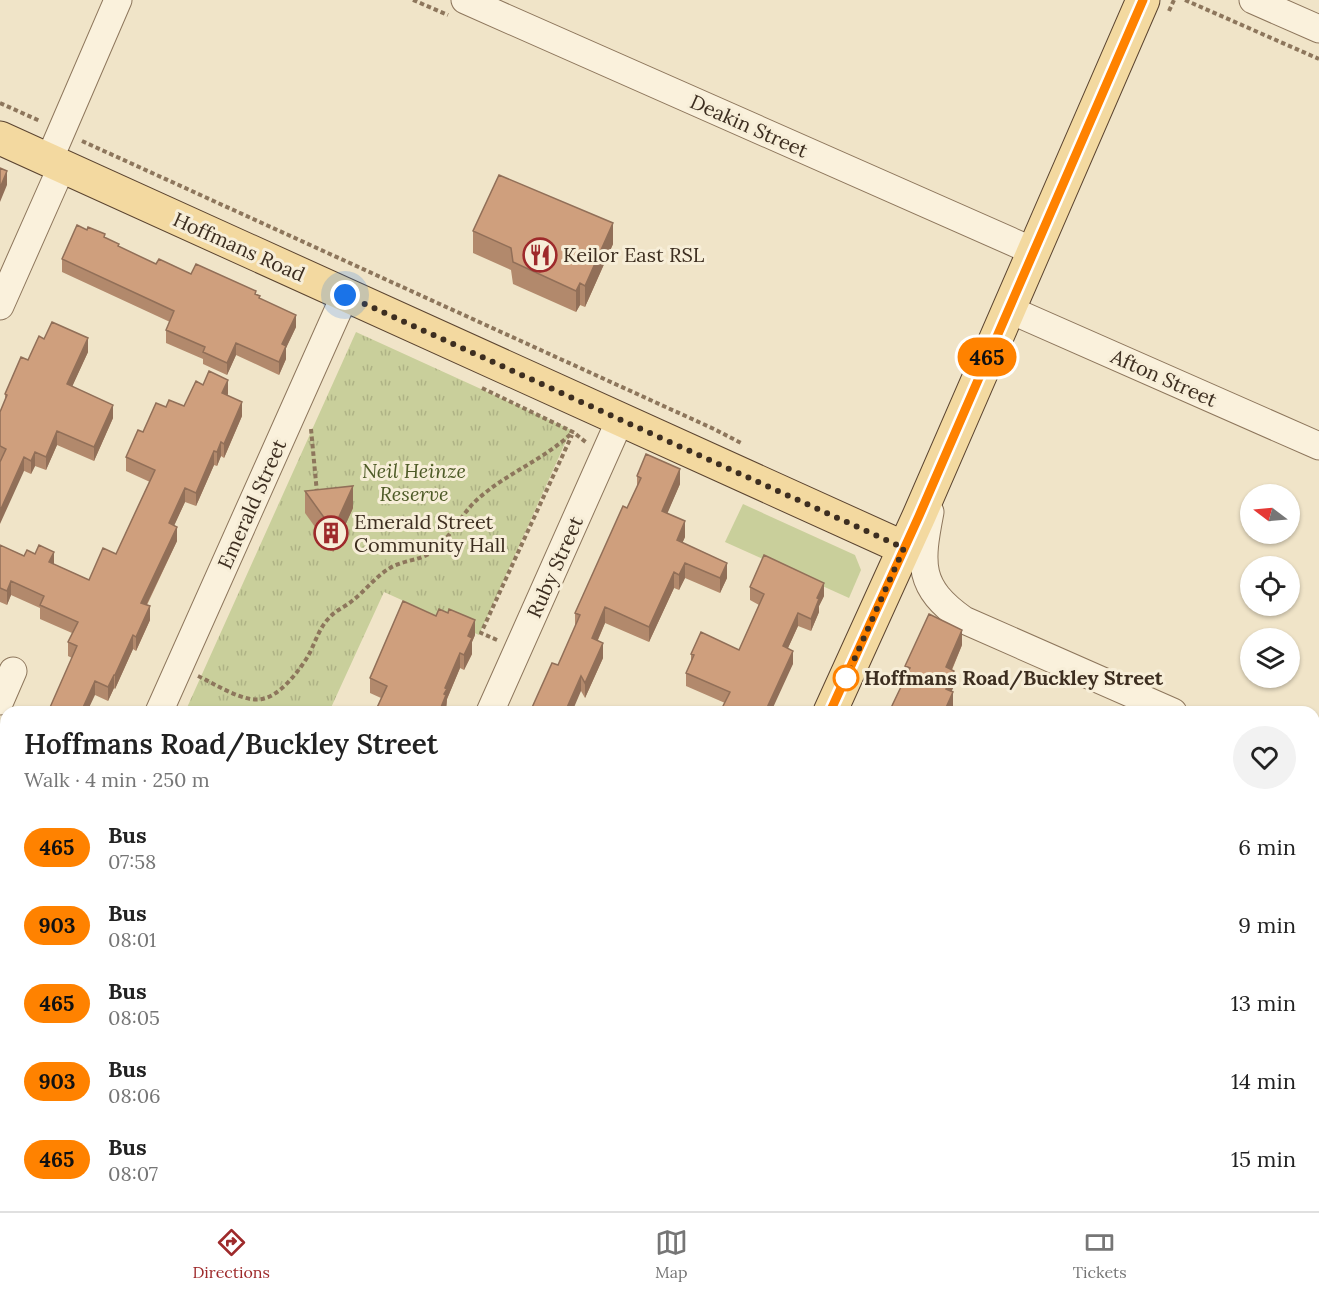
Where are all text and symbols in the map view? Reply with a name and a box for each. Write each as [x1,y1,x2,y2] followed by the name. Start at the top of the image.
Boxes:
[686,88,812,163] street label: Deakin Street
[169,206,309,287] street label: Hoffmans Road
[522,237,558,273] restaurant icon: Keilor East RSL
[563,242,705,267] place label: Keilor East RSL
[330,280,360,310] your location
[952,338,1022,376] line badge: 465
[1107,343,1221,412] street label: Afton Street
[970,344,1004,371] text: 465
[212,435,291,573] street label: Emerald Street
[362,458,466,506] park label: Neil Heinze Reserve
[1240,484,1300,544] north arrow
[1240,484,1300,688] map controls
[354,509,506,557] place label: Emerald Street Community Hall
[521,512,588,621] street label: Ruby Street
[313,515,349,551] building icon: Emerald Street Community Hall
[1240,556,1300,616] button: locate
[1240,628,1300,688] button: layers
[833,665,859,691] marker: Hoffmans Road/Buckley Street
[864,665,1164,691] place label: Hoffmans Road/Buckley Street
[24,726,438,762] text: Hoffmans Road/Buckley Street
[1233,726,1296,789] button: heart
[24,767,210,792] text: Walk · 4 min · 250 m
[108,821,147,849] text: Bus
[1238,833,1296,861] text: 6 min
[40,834,74,861] text: 465
[108,849,156,874] text: 07:58
[108,899,147,927] text: Bus
[1238,911,1296,939] text: 9 min
[38,912,76,939] text: 903
[108,927,156,952] text: 08:01
[108,977,147,1005] text: Bus
[1231,989,1296,1017] text: 13 min
[40,990,74,1017] text: 465
[108,1005,160,1030] text: 08:05
[108,1055,147,1083] text: Bus
[1231,1067,1296,1095] text: 14 min
[38,1068,76,1095] text: 903
[108,1083,161,1108] text: 08:06
[108,1133,147,1161] text: Bus
[1231,1145,1296,1173] text: 15 min
[40,1146,74,1173] text: 465
[108,1161,158,1186] text: 08:07
[192,1226,270,1282] tab: Directions
[655,1226,688,1282] tab: Map
[1073,1226,1127,1282] tab: Tickets

